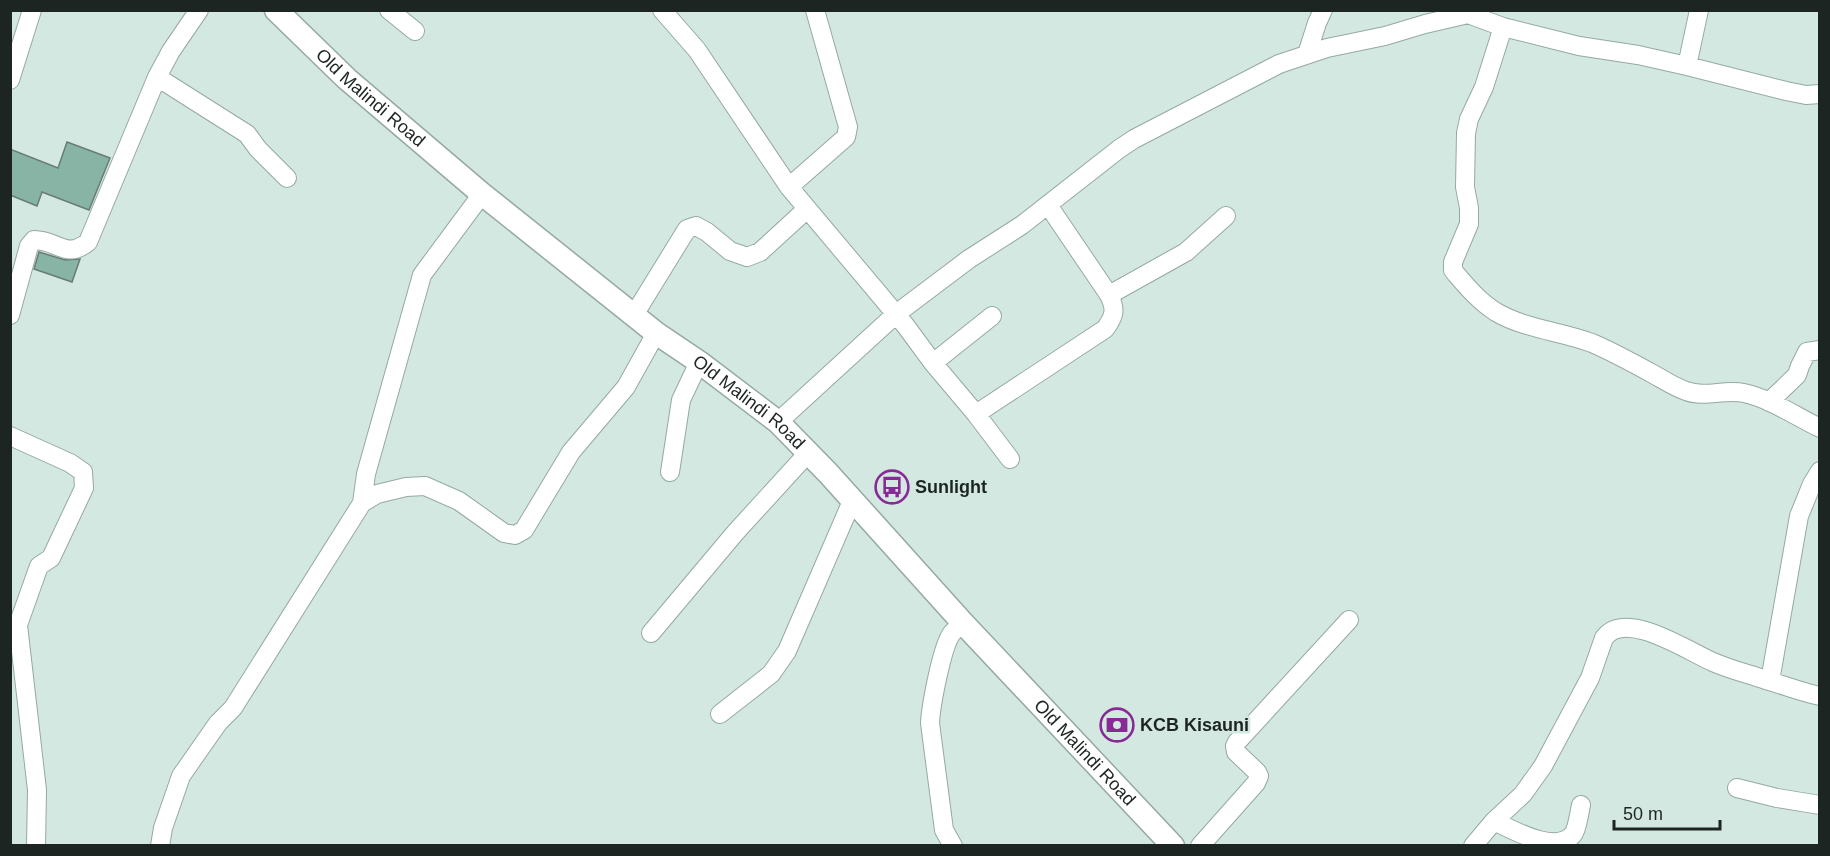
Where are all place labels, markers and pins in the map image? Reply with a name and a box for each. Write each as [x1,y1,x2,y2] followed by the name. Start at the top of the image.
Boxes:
[874,469,910,505] bus stop icon: Sunlight
[915,477,987,497] place label: Sunlight
[1099,707,1135,743] bank icon: KCB Kisauni
[1140,715,1249,735] place label: KCB Kisauni

